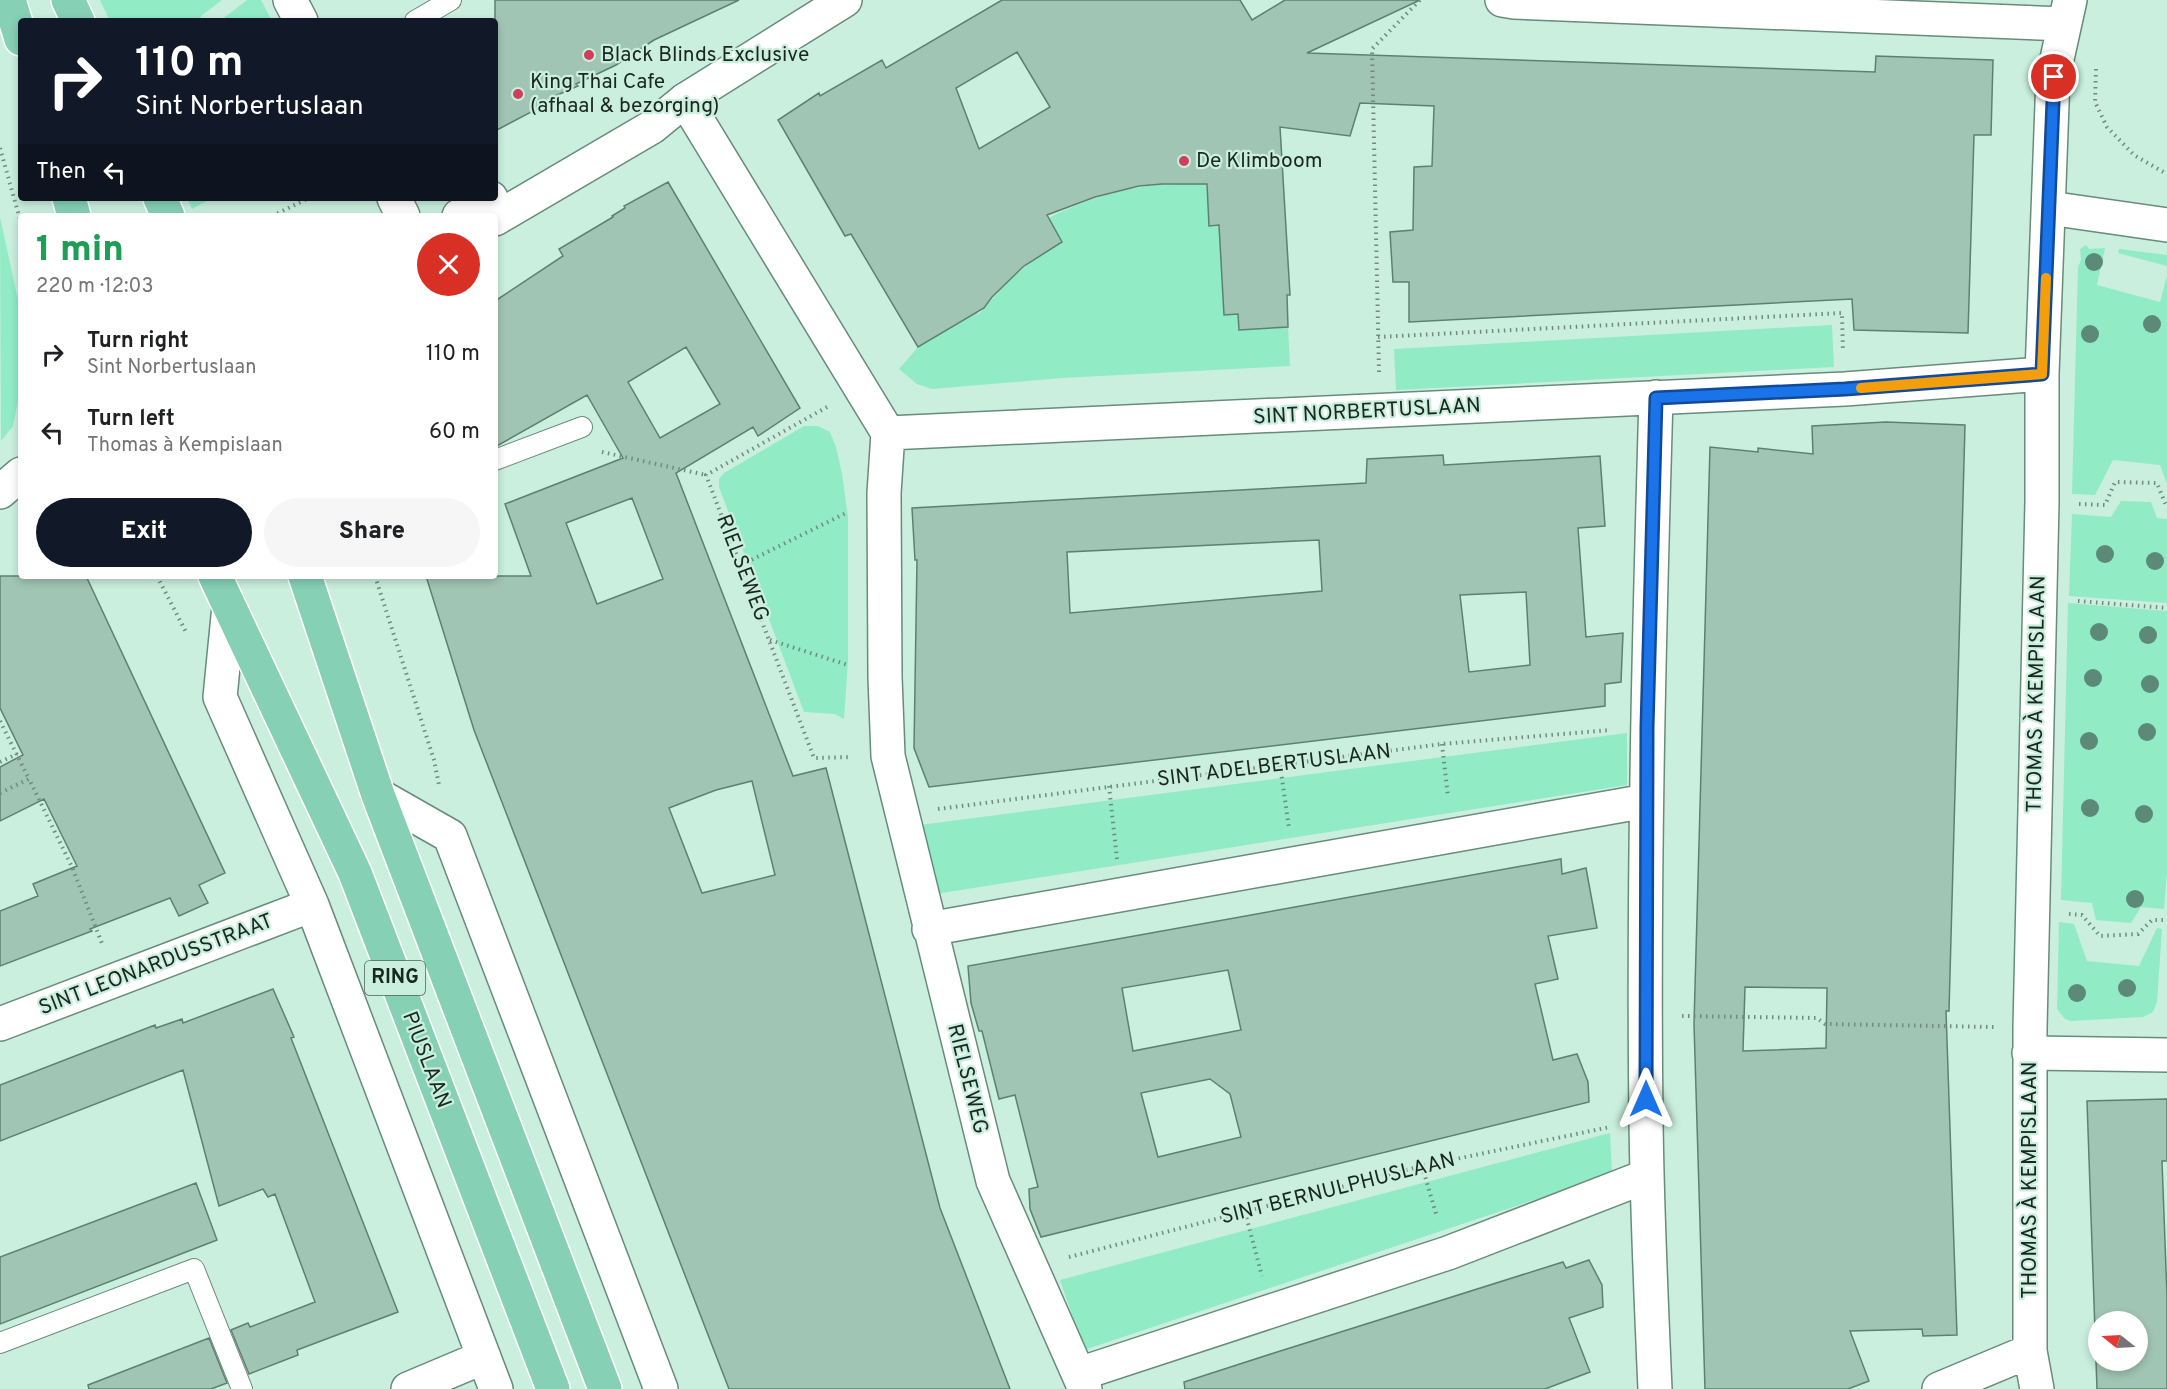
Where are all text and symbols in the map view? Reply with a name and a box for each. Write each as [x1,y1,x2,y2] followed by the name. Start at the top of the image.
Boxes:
[135,38,244,91] text: 110 m
[36,42,114,120] icon: right
[601,42,809,69] place label: Black Blinds Exclusive
[582,48,596,62] marker: Black Blinds Exclusive
[2028,51,2079,102] pin
[2037,60,2070,93] icon: arrive
[530,69,720,120] place label: King Thai Cafe (afhaal & bezorging)
[511,87,525,101] marker: King Thai Cafe (afhaal & bezorging)
[135,90,364,124] text: Sint Norbertuslaan
[1196,148,1322,175] place label: De Klimboom
[1177,154,1191,168] marker: De Klimboom
[98,156,131,189] icon: left
[36,159,86,186] text: Then
[36,228,124,274] text: 1 min
[417,233,480,296] button: close
[36,274,153,300] text: 220 m · 12:03
[87,328,189,355] text: Turn right
[36,338,69,371] icon: right
[426,341,480,368] text: 110 m
[87,355,256,381] text: Sint Norbertuslaan
[1253,393,1481,431] street label: SINT NORBERTUSLAAN
[87,406,175,433] text: Turn left
[36,416,69,449] icon: left
[429,419,480,446] text: 60 m
[87,433,283,459] text: Thomas à Kempislaan
[36,498,252,567] button: Exit
[264,498,480,567] button: Share
[709,511,775,625] street label: RIELSEWEG
[2020,575,2053,813] street label: THOMAS À KEMPISLAAN
[1156,738,1392,794] street label: SINT ADELBERTUSLAAN
[35,908,277,1022] street label: SINT LEONARDUSSTRAAT
[365,961,425,995] road number: RING
[395,1008,457,1112] street label: PIUSLAAN
[940,1021,994,1137] street label: RIELSEWEG
[2016,1061,2044,1299] street label: THOMAS À KEMPISLAAN
[1614,1067,1678,1131] position arrow
[1218,1147,1458,1231] street label: SINT BERNULPHUSLAAN
[2088,1311,2148,1371] north arrow
[2088,1311,2148,1371] map controls

